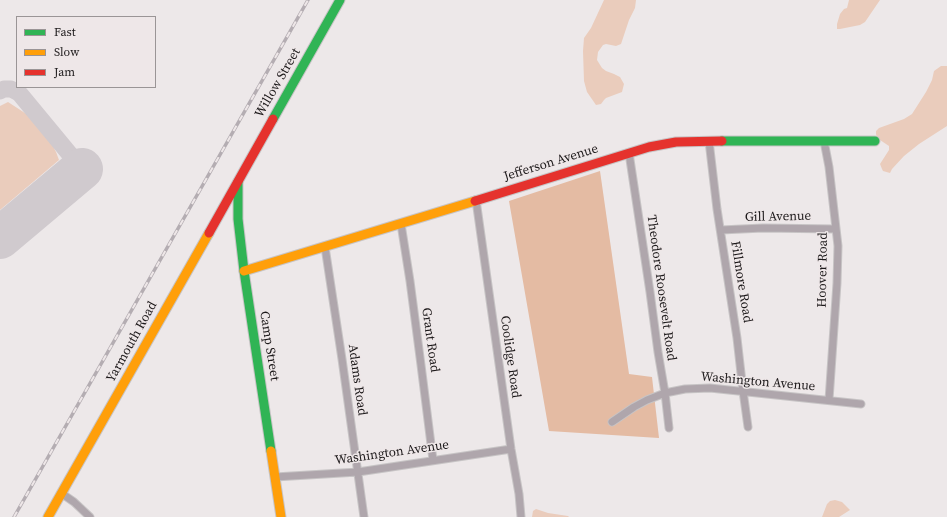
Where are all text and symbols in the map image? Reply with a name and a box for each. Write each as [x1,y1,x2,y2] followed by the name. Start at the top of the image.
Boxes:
[16,16,156,88] legend
[54,24,76,40] text: Fast
[54,44,79,60] text: Slow
[252,46,304,120] street label: Willow Street
[54,64,75,80] text: Jam
[502,141,600,185] street label: Jefferson Avenue
[745,209,811,225] street label: Gill Avenue
[643,214,679,362] street label: Theodore Roosevelt Road
[815,232,831,308] street label: Hoover Road
[727,240,755,324] street label: Fillmore Road
[103,299,161,385] street label: Yarmouth Road
[418,307,442,373] street label: Grant Road
[256,310,282,382] street label: Camp Street
[496,315,524,399] street label: Coolidge Road
[344,343,370,417] street label: Adams Road
[700,369,816,395] street label: Washington Avenue
[334,437,450,469] street label: Washington Avenue

